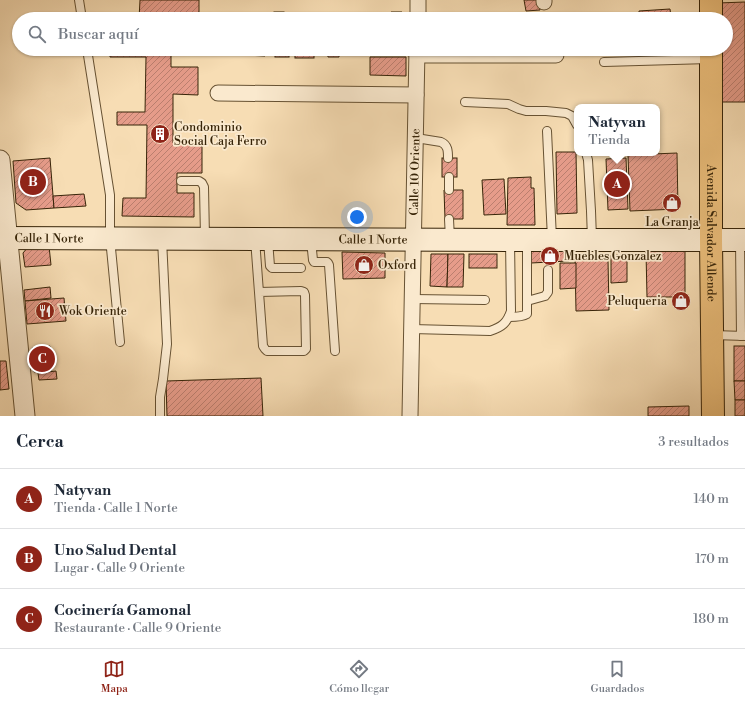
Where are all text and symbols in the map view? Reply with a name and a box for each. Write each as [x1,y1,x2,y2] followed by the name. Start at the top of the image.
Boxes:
[12,12,733,56] search box
[26,23,48,45] icon: search
[58,25,139,44] text: Buscar aquí
[574,104,660,156] popup
[588,113,646,132] text: Natyvan
[174,120,267,149] place label: Condominio Social Caja Ferro
[149,123,171,145] building icon: Condominio Social Caja Ferro
[406,128,423,216] street label: Calle 10 Oriente
[588,132,630,148] text: Tienda
[703,163,719,302] street label: Avenida Salvador Allende
[20,167,46,197] pin: B
[604,169,630,199] pin: A
[661,192,683,214] shop icon: La Granja
[347,207,367,227] your location
[645,215,700,230] place label: La Granja
[14,231,84,246] street label: Calle 1 Norte
[338,232,408,247] street label: Calle 1 Norte
[539,245,561,267] shop icon: Muebles Gonzalez
[564,249,662,264] place label: Muebles Gonzalez
[353,254,375,276] shop icon: Oxford
[378,258,416,273] place label: Oxford
[670,290,692,312] shop icon: Peluqueria
[607,294,668,309] place label: Peluqueria
[34,300,56,322] restaurant icon: Wok Oriente
[58,304,127,319] place label: Wok Oriente
[29,344,55,374] pin: C
[16,431,64,453] text: Cerca
[658,434,729,450] text: 3 resultados
[54,481,111,500] text: Natyvan
[24,491,34,507] text: A
[693,491,729,507] text: 140 m
[54,500,178,516] text: Tienda · Calle 1 Norte
[54,541,177,560] text: Uno Salud Dental
[24,551,34,567] text: B
[695,551,729,567] text: 170 m
[54,560,185,576] text: Lugar · Calle 9 Oriente
[54,601,191,620] text: Cocinería Gamonal
[24,611,34,627] text: C
[693,611,729,627] text: 180 m
[54,620,221,636] text: Restaurante · Calle 9 Oriente
[101,658,128,696] tab: Mapa
[329,658,389,696] tab: Cómo llegar
[591,658,644,696] tab: Guardados

